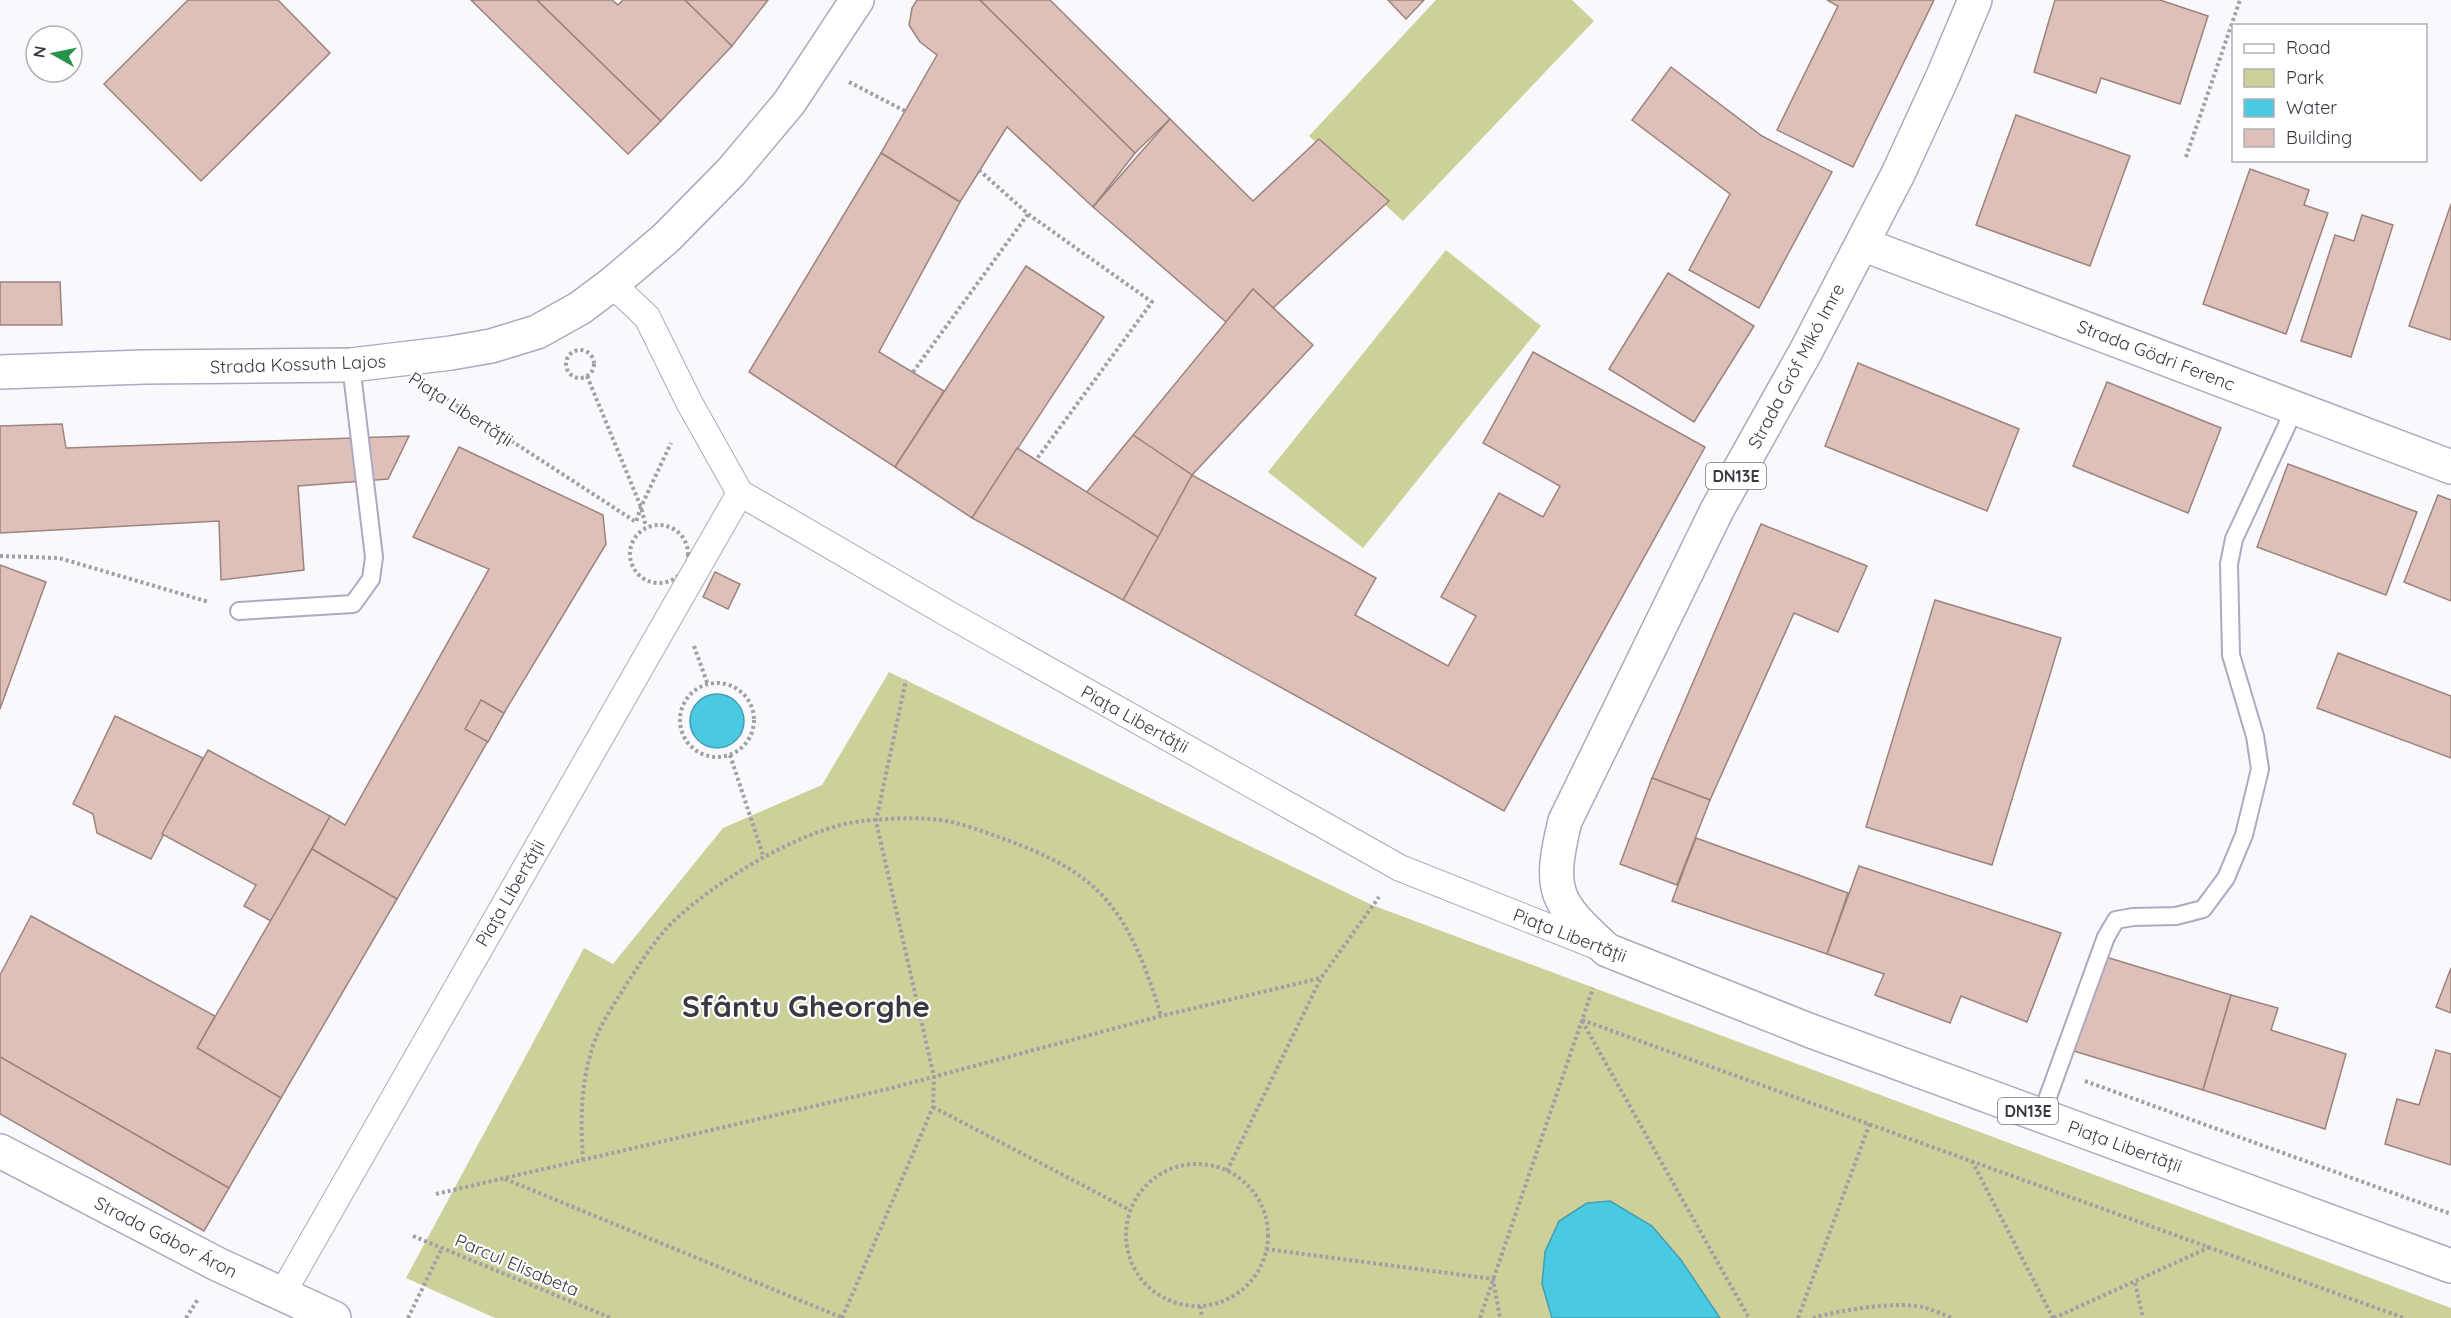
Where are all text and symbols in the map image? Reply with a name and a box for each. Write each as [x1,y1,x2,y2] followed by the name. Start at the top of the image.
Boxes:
[24,24,84,84] north arrow
[2232,24,2427,162] legend
[2286,36,2331,59] text: Road
[28,44,50,59] text: N
[2286,66,2324,89] text: Park
[2286,96,2337,119] text: Water
[2286,126,2352,149] text: Building
[1743,279,1849,453] street label: Strada Gróf Mikó Imre
[2074,314,2238,396] street label: Strada Gödri Ferenc
[210,349,386,379] street label: Strada Kossuth Lajos
[405,367,517,451] street label: Piața Libertății
[1706,463,1766,489] road number: DN13E
[1077,680,1193,758] street label: Piața Libertății
[470,835,550,951] street label: Piața Libertății
[1510,903,1630,967] street label: Piața Libertății
[682,987,930,1025] district label: Sfântu Gheorghe
[1998,1098,2058,1124] road number: DN13E
[2065,1115,2185,1177] street label: Piața Libertății
[91,1191,241,1283] street label: Strada Gábor Áron
[452,1229,582,1301] street label: Parcul Elisabeta

